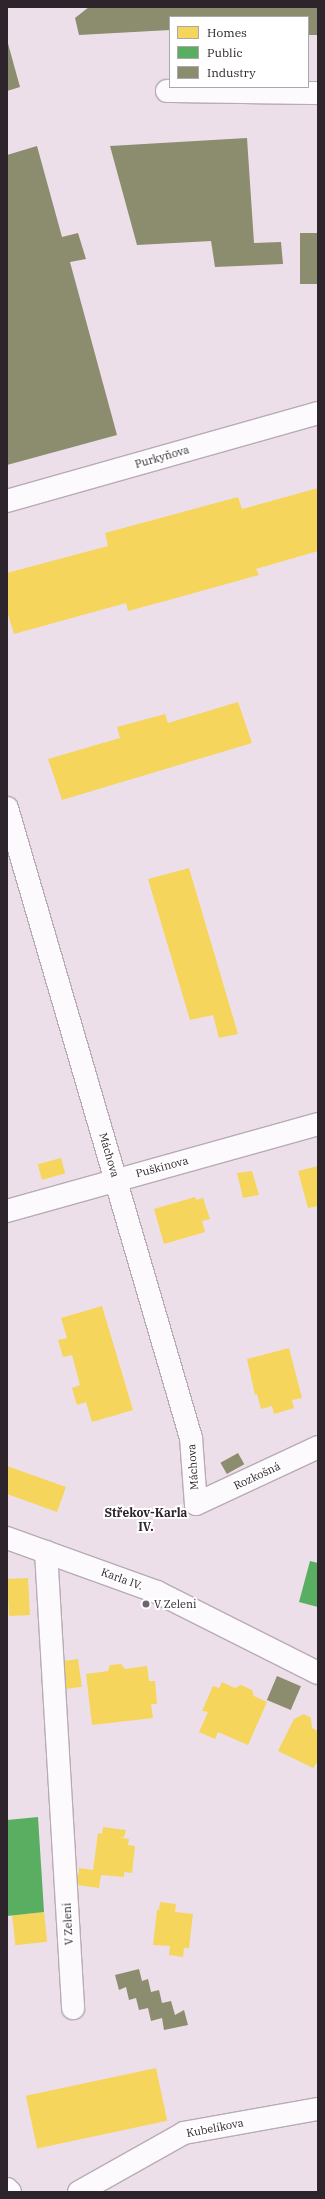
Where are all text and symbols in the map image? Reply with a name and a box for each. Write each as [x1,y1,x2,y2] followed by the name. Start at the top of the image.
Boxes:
[169,16,309,88] legend
[207,25,247,40] text: Homes
[207,45,243,60] text: Public
[207,65,256,80] text: Industry
[133,443,191,471] street label: Purkyňova
[96,1131,122,1179] street label: Máchova
[134,1154,190,1180] street label: Puškinova
[185,1444,201,1490] street label: Máchova
[232,1460,282,1492] street label: Rozkošná
[105,1506,187,1534] district label: Střekov-Karla IV.
[99,1565,145,1593] street label: Karla IV.
[154,1597,196,1611] place label: V Zeleni
[141,1599,151,1609] marker: V Zeleni
[60,1902,76,1946] street label: V Zeleni
[185,2116,245,2140] street label: Kubelíkova

